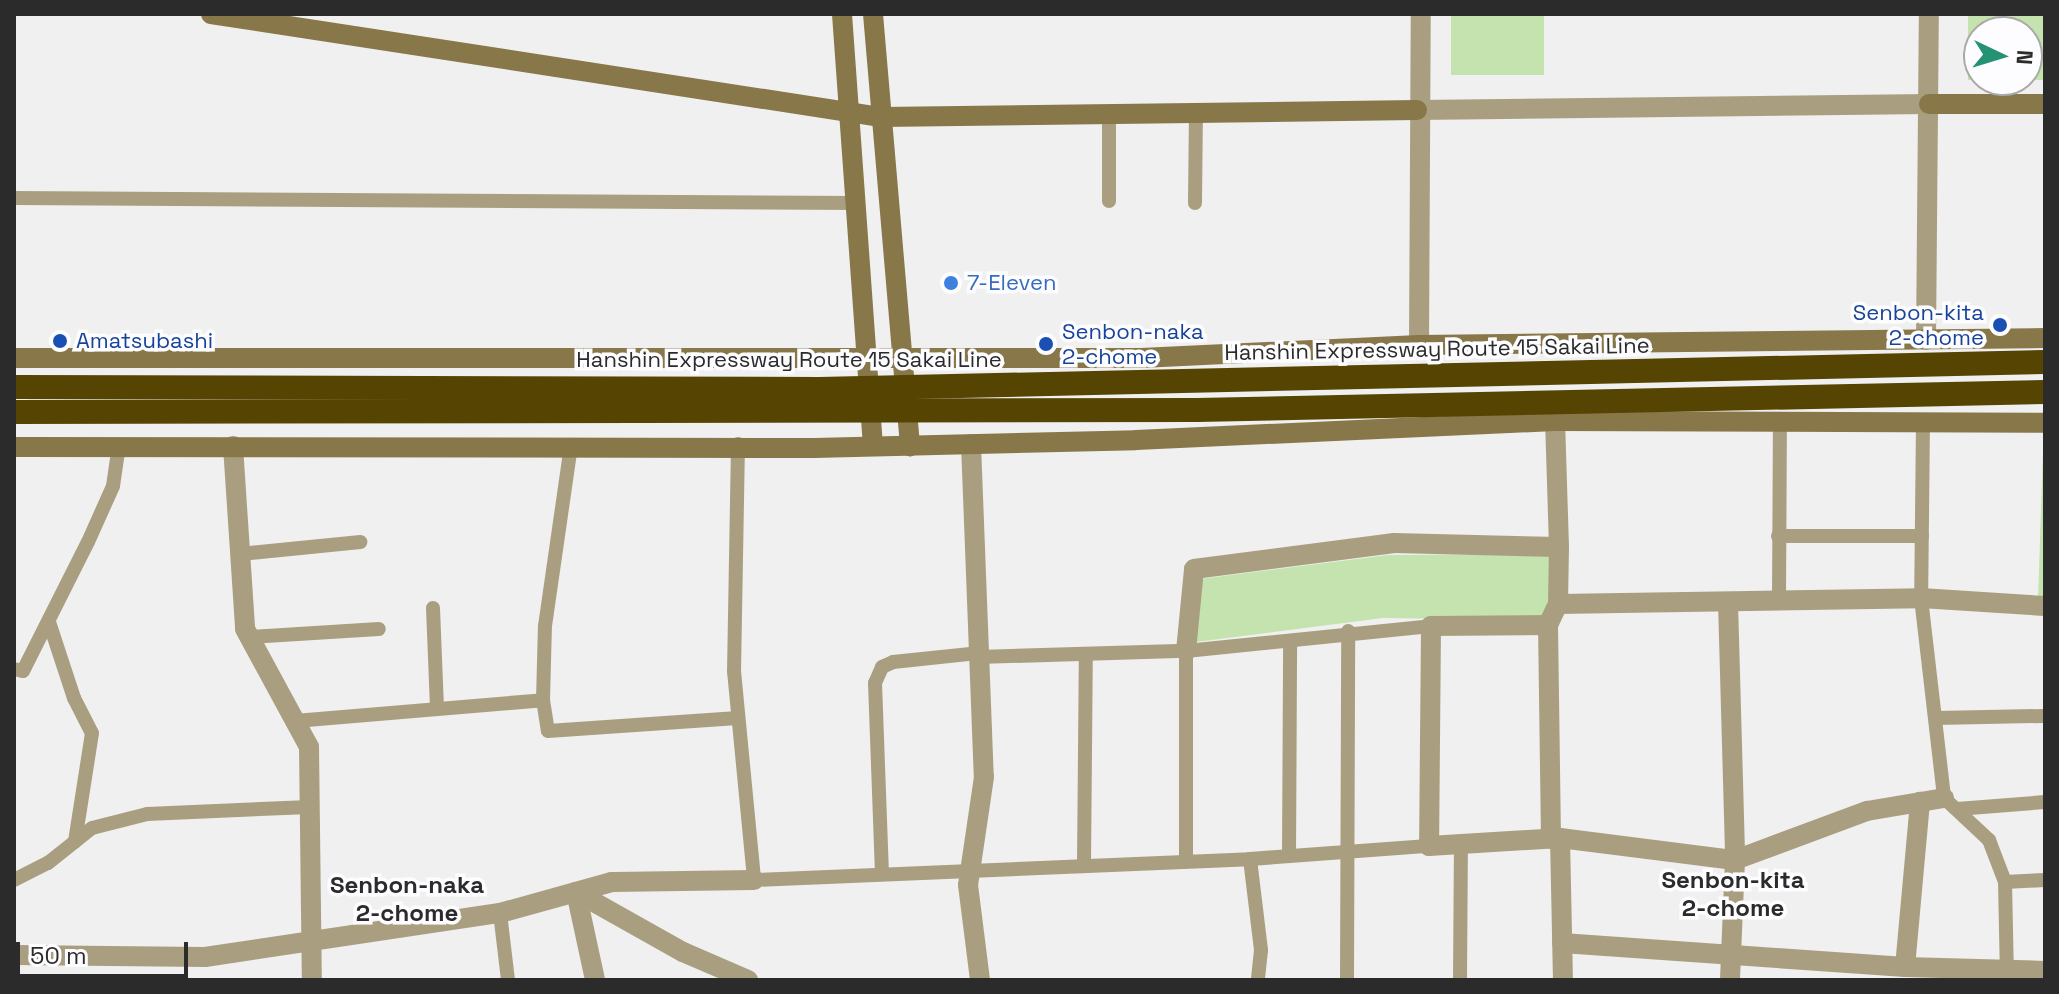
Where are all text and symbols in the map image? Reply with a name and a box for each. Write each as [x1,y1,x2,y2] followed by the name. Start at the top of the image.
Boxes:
[1963,16,2043,96] north arrow
[2010,49,2039,66] text: N
[967,270,1056,296] place label: 7-Eleven
[942,274,960,292] marker: 7-Eleven
[1853,299,1984,350] place label: Senbon-kita 2-chome
[1991,316,2009,334] marker: Senbon-kita 2-chome
[1062,318,1204,370] place label: Senbon-naka 2-chome
[76,328,213,354] place label: Amatsubashi
[51,332,69,350] marker: Amatsubashi
[1224,332,1650,366] street label: Hanshin Expressway Route 15 Sakai Line
[1037,335,1055,353] marker: Senbon-naka 2-chome
[576,347,1002,373] street label: Hanshin Expressway Route 15 Sakai Line
[1661,866,1805,922] district label: Senbon-kita 2-chome
[330,871,484,927] district label: Senbon-naka 2-chome
[20,926,192,976] scale bar
[30,940,87,971] text: 50 m

